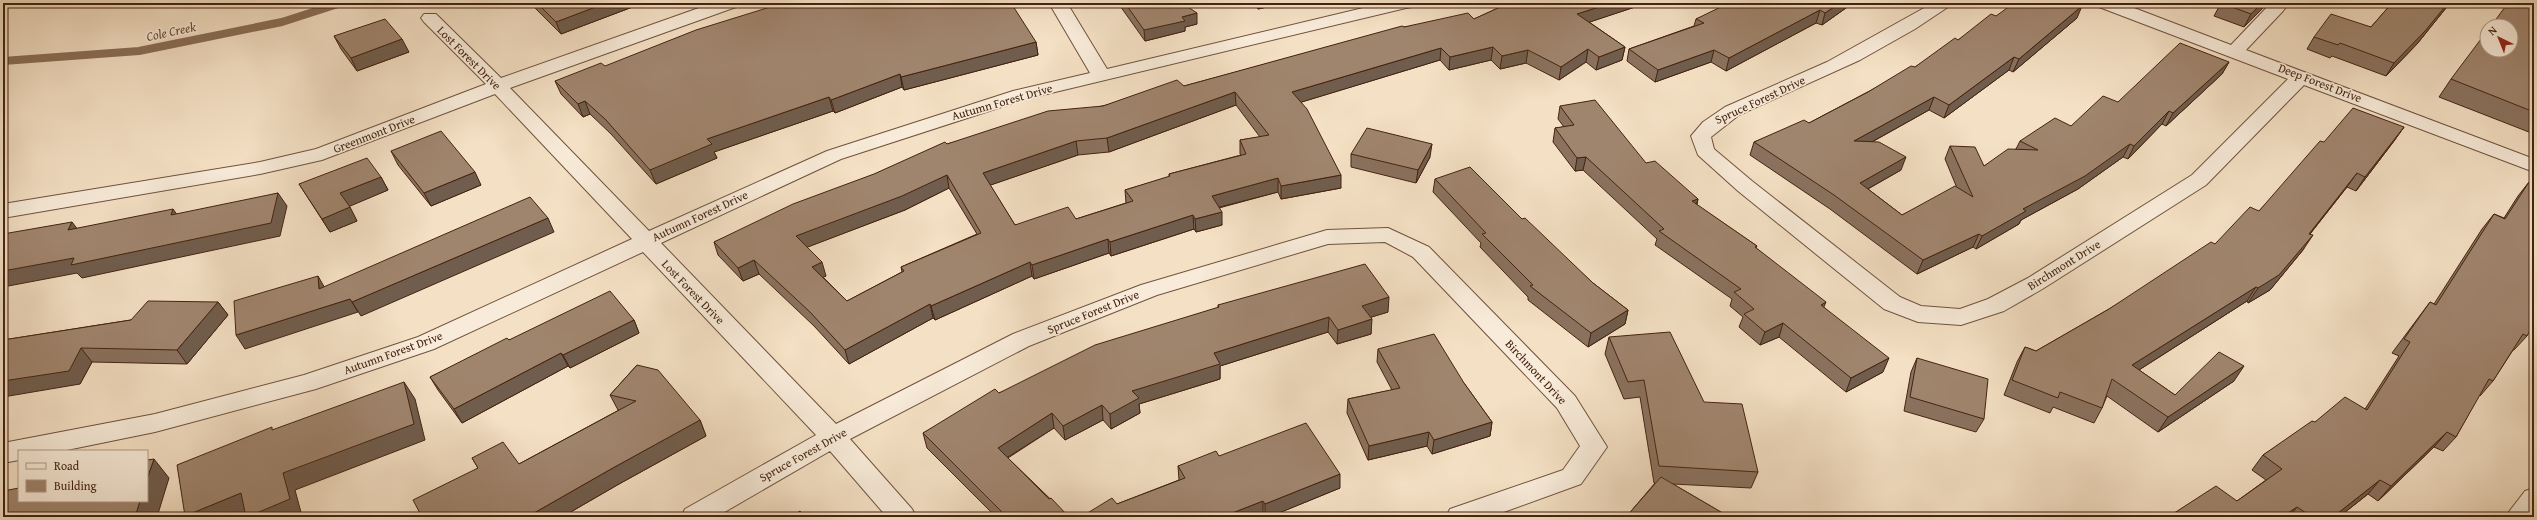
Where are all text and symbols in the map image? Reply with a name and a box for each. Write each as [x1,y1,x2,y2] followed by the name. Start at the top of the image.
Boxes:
[144,17,198,46] water label: Cole Creek
[2479,18,2519,58] north arrow
[434,22,505,94] street label: Lost Forest Drive
[2484,22,2501,39] text: N
[2276,59,2365,106] street label: Deep Forest Drive
[1712,71,1808,128] street label: Spruce Forest Drive
[949,79,1055,124] street label: Autumn Forest Drive
[330,110,417,157] street label: Greenmont Drive
[649,186,751,245] street label: Autumn Forest Drive
[2024,235,2104,294] street label: Birchmont Drive
[658,256,729,328] street label: Lost Forest Drive
[1044,285,1142,338] street label: Spruce Forest Drive
[341,327,445,378] street label: Autumn Forest Drive
[1502,335,1571,408] street label: Birchmont Drive
[756,423,850,486] street label: Spruce Forest Drive
[18,450,148,502] legend
[54,457,80,474] text: Road
[54,477,97,494] text: Building

